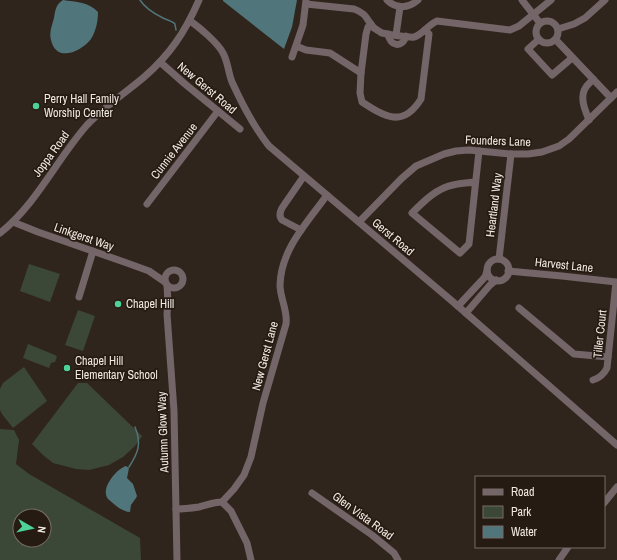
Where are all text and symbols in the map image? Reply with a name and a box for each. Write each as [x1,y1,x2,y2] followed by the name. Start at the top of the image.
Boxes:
[174,58,240,118] street label: New Gerst Road
[44,91,119,121] place label: Perry Hall Family Worship Center
[31,101,41,111] marker: Perry Hall Family Worship Center
[147,120,201,182] street label: Cunnie Avenue
[29,128,73,180] street label: Joppa Road
[465,132,531,150] street label: Founders Lane
[482,172,506,238] street label: Heartland Way
[369,215,417,259] street label: Gerst Road
[52,219,116,255] street label: Linkgerst Way
[534,254,594,276] street label: Harvest Lane
[126,296,174,312] place label: Chapel Hill
[113,299,123,309] marker: Chapel Hill
[590,309,611,359] street label: Tiller Court
[248,320,282,392] street label: New Gerst Lane
[75,353,158,383] place label: Chapel Hill Elementary School
[62,363,72,373] marker: Chapel Hill Elementary School
[154,391,172,474] street label: Autumn Glow Way
[475,476,605,548] legend
[511,484,535,500] text: Road
[329,488,397,544] street label: Glen Vista Road
[511,504,531,520] text: Park
[12,508,52,548] north arrow
[511,524,538,540] text: Water
[34,525,49,534] text: N

